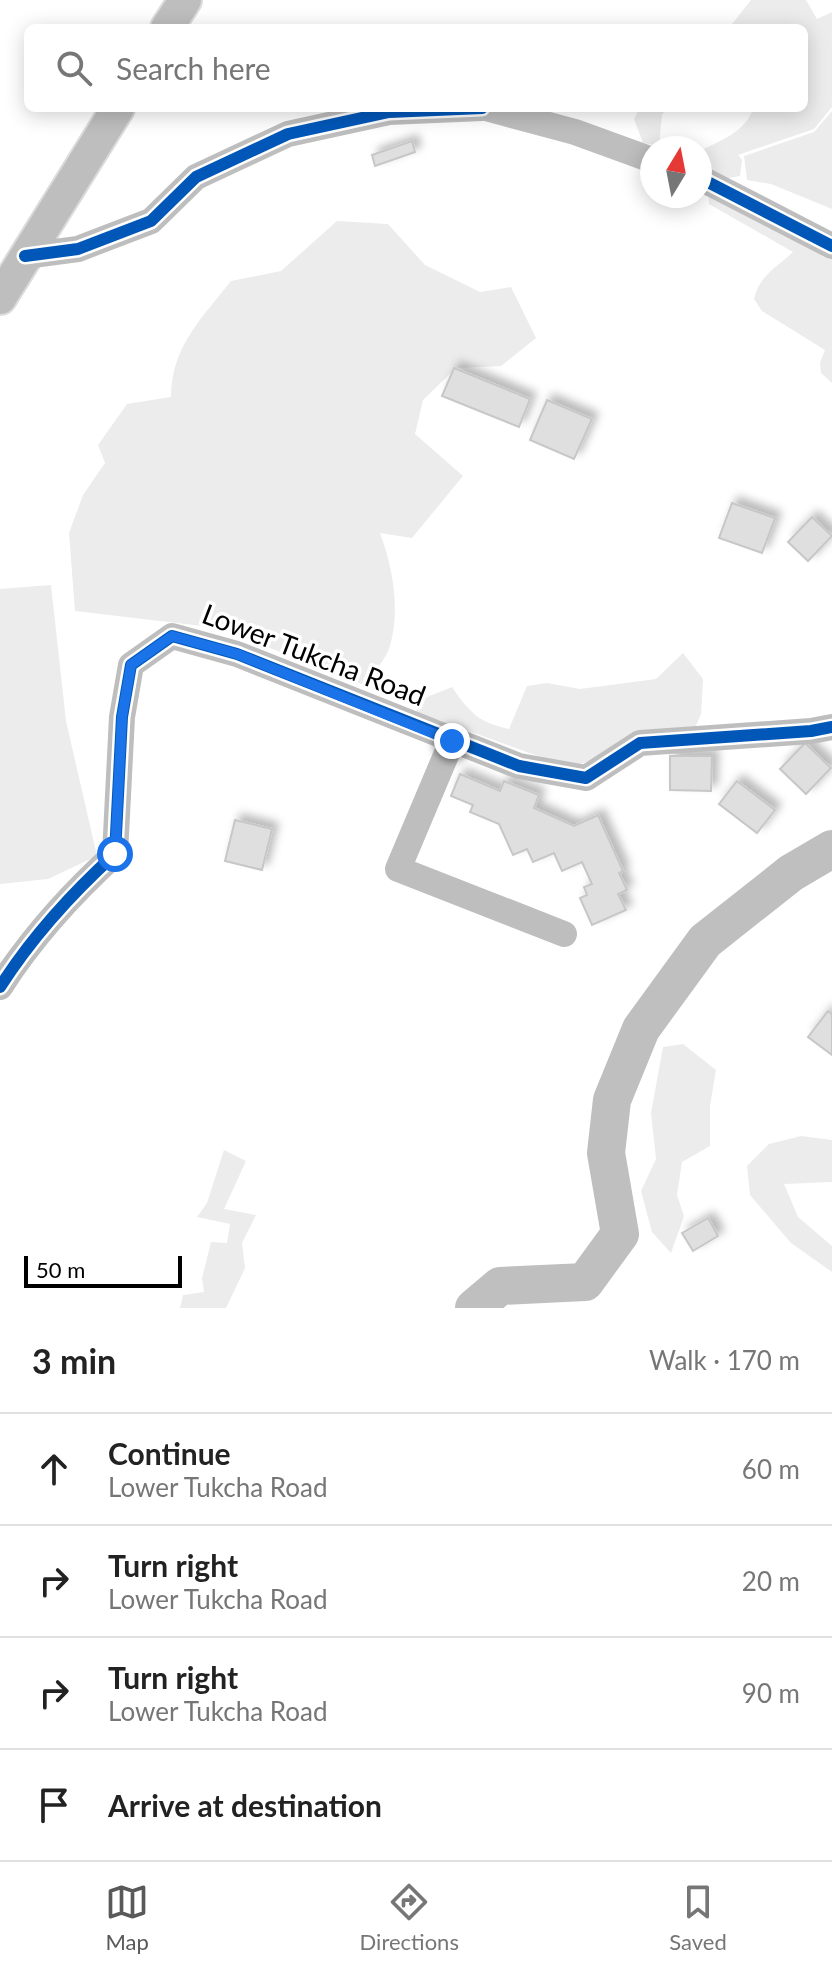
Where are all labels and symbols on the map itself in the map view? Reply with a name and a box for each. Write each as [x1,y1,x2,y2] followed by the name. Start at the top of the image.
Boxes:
[640,136,712,208] north arrow
[198,596,431,712] street label: Lower Tukcha Road
[434,723,470,759] route end
[97,836,133,872] route start
[24,1252,182,1288] scale bar

